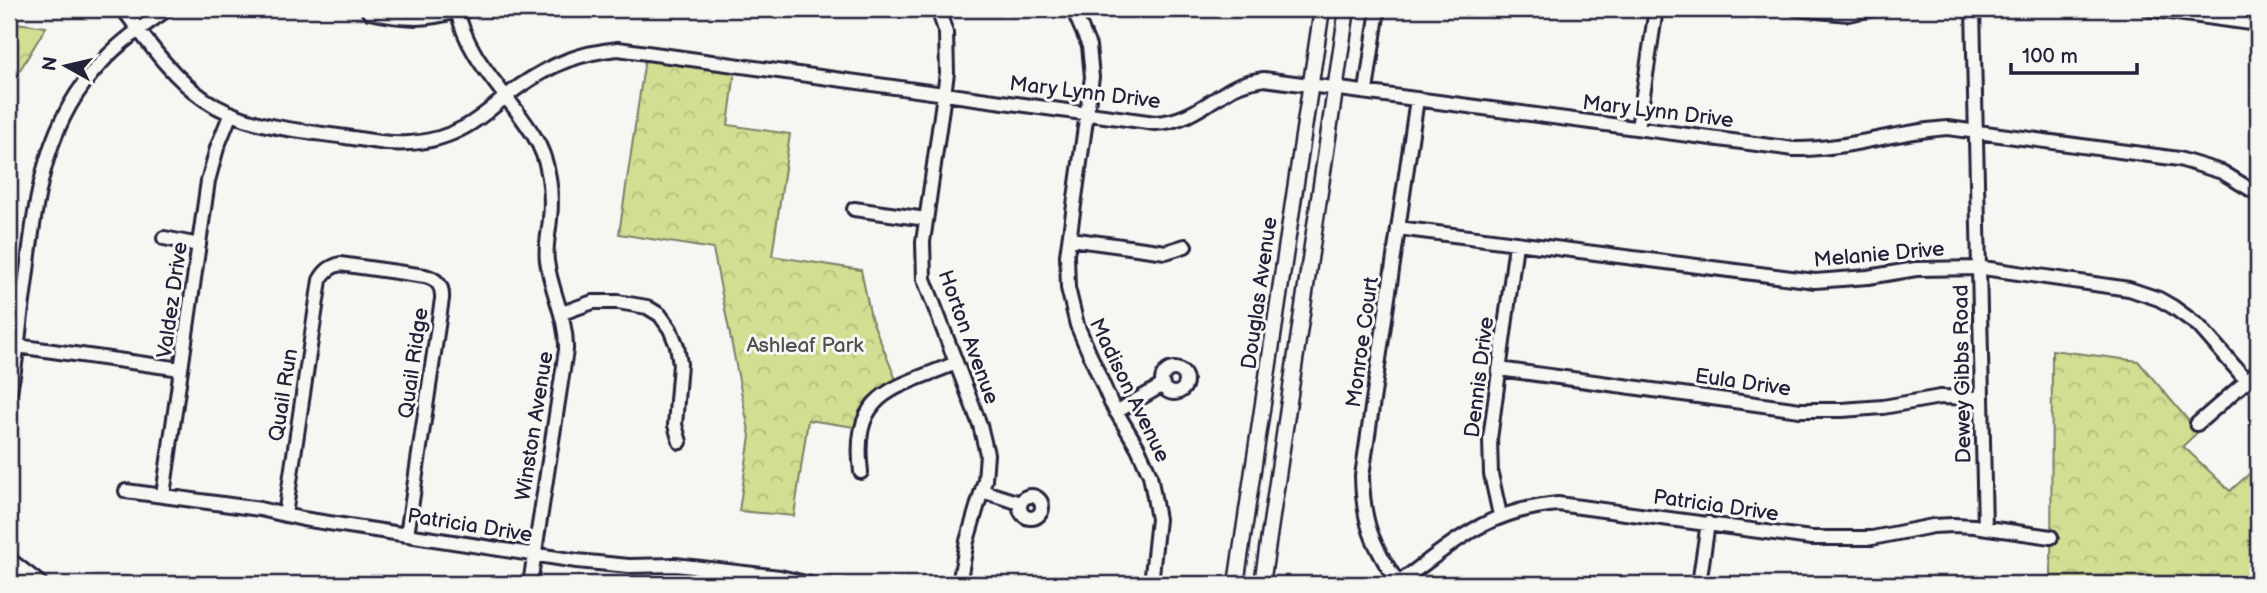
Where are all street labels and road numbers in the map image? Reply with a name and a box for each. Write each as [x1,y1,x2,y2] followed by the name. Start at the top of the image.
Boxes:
[1008,71,1162,114] street label: Mary Lynn Drive
[1581,90,1735,133] street label: Mary Lynn Drive
[1236,215,1283,371] street label: Douglas Avenue
[1813,236,1946,273] street label: Melanie Drive
[152,240,193,360] street label: Valdez Drive
[933,267,1004,408] street label: Horton Avenue
[1341,275,1384,409] street label: Monroe Court
[1948,284,1977,464] street label: Dewey Gibbs Road
[393,306,434,420] street label: Quail Ridge
[1084,314,1175,466] street label: Madison Avenue
[1460,315,1499,439] street label: Dennis Drive
[264,347,303,443] street label: Quail Run
[510,350,559,503] street label: Winston Avenue
[1693,363,1792,402] street label: Eula Drive
[1652,484,1780,527] street label: Patricia Drive
[406,503,534,548] street label: Patricia Drive

